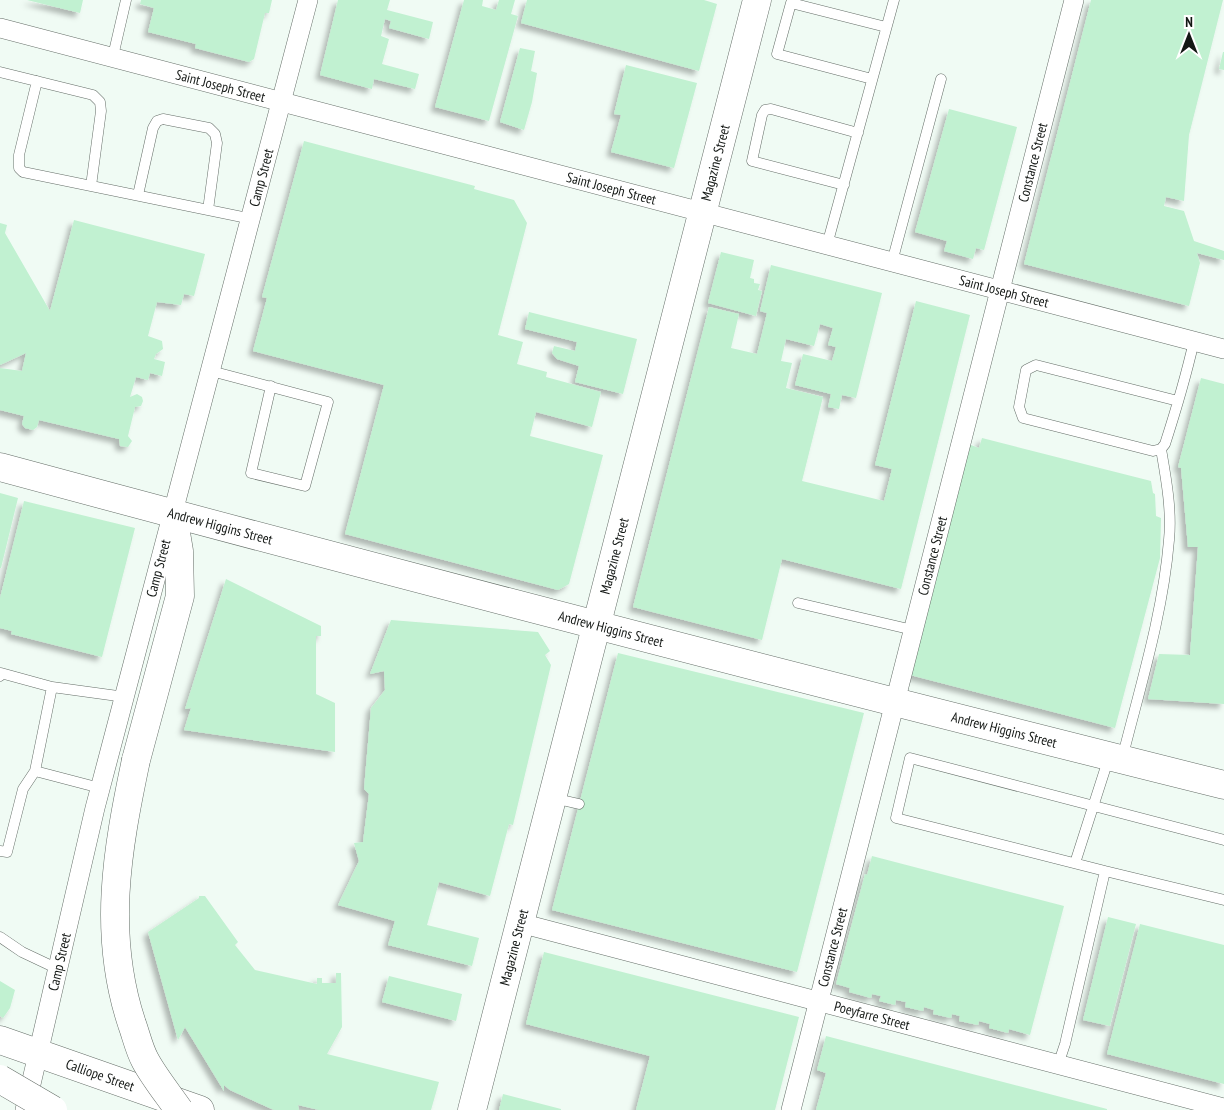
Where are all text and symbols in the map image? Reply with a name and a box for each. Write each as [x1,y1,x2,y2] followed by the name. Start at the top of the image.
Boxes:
[1164,10,1214,60] north arrow
[1185,13,1193,31] text: N
[174,65,267,106] street label: Saint Joseph Street
[1014,121,1051,204] street label: Constance Street
[697,122,734,203] street label: Magazine Street
[245,147,277,208] street label: Camp Street
[565,168,658,209] street label: Saint Joseph Street
[957,271,1051,312] street label: Saint Joseph Street
[166,503,275,549] street label: Andrew Higgins Street
[914,514,951,597] street label: Constance Street
[596,516,633,596] street label: Magazine Street
[142,537,174,599] street label: Camp Street
[556,607,666,651] street label: Andrew Higgins Street
[950,708,1059,752] street label: Andrew Higgins Street
[814,906,851,989] street label: Constance Street
[495,907,532,987] street label: Magazine Street
[44,931,75,993] street label: Camp Street
[832,997,912,1034] street label: Poeyfarre Street
[63,1055,137,1095] street label: Calliope Street

